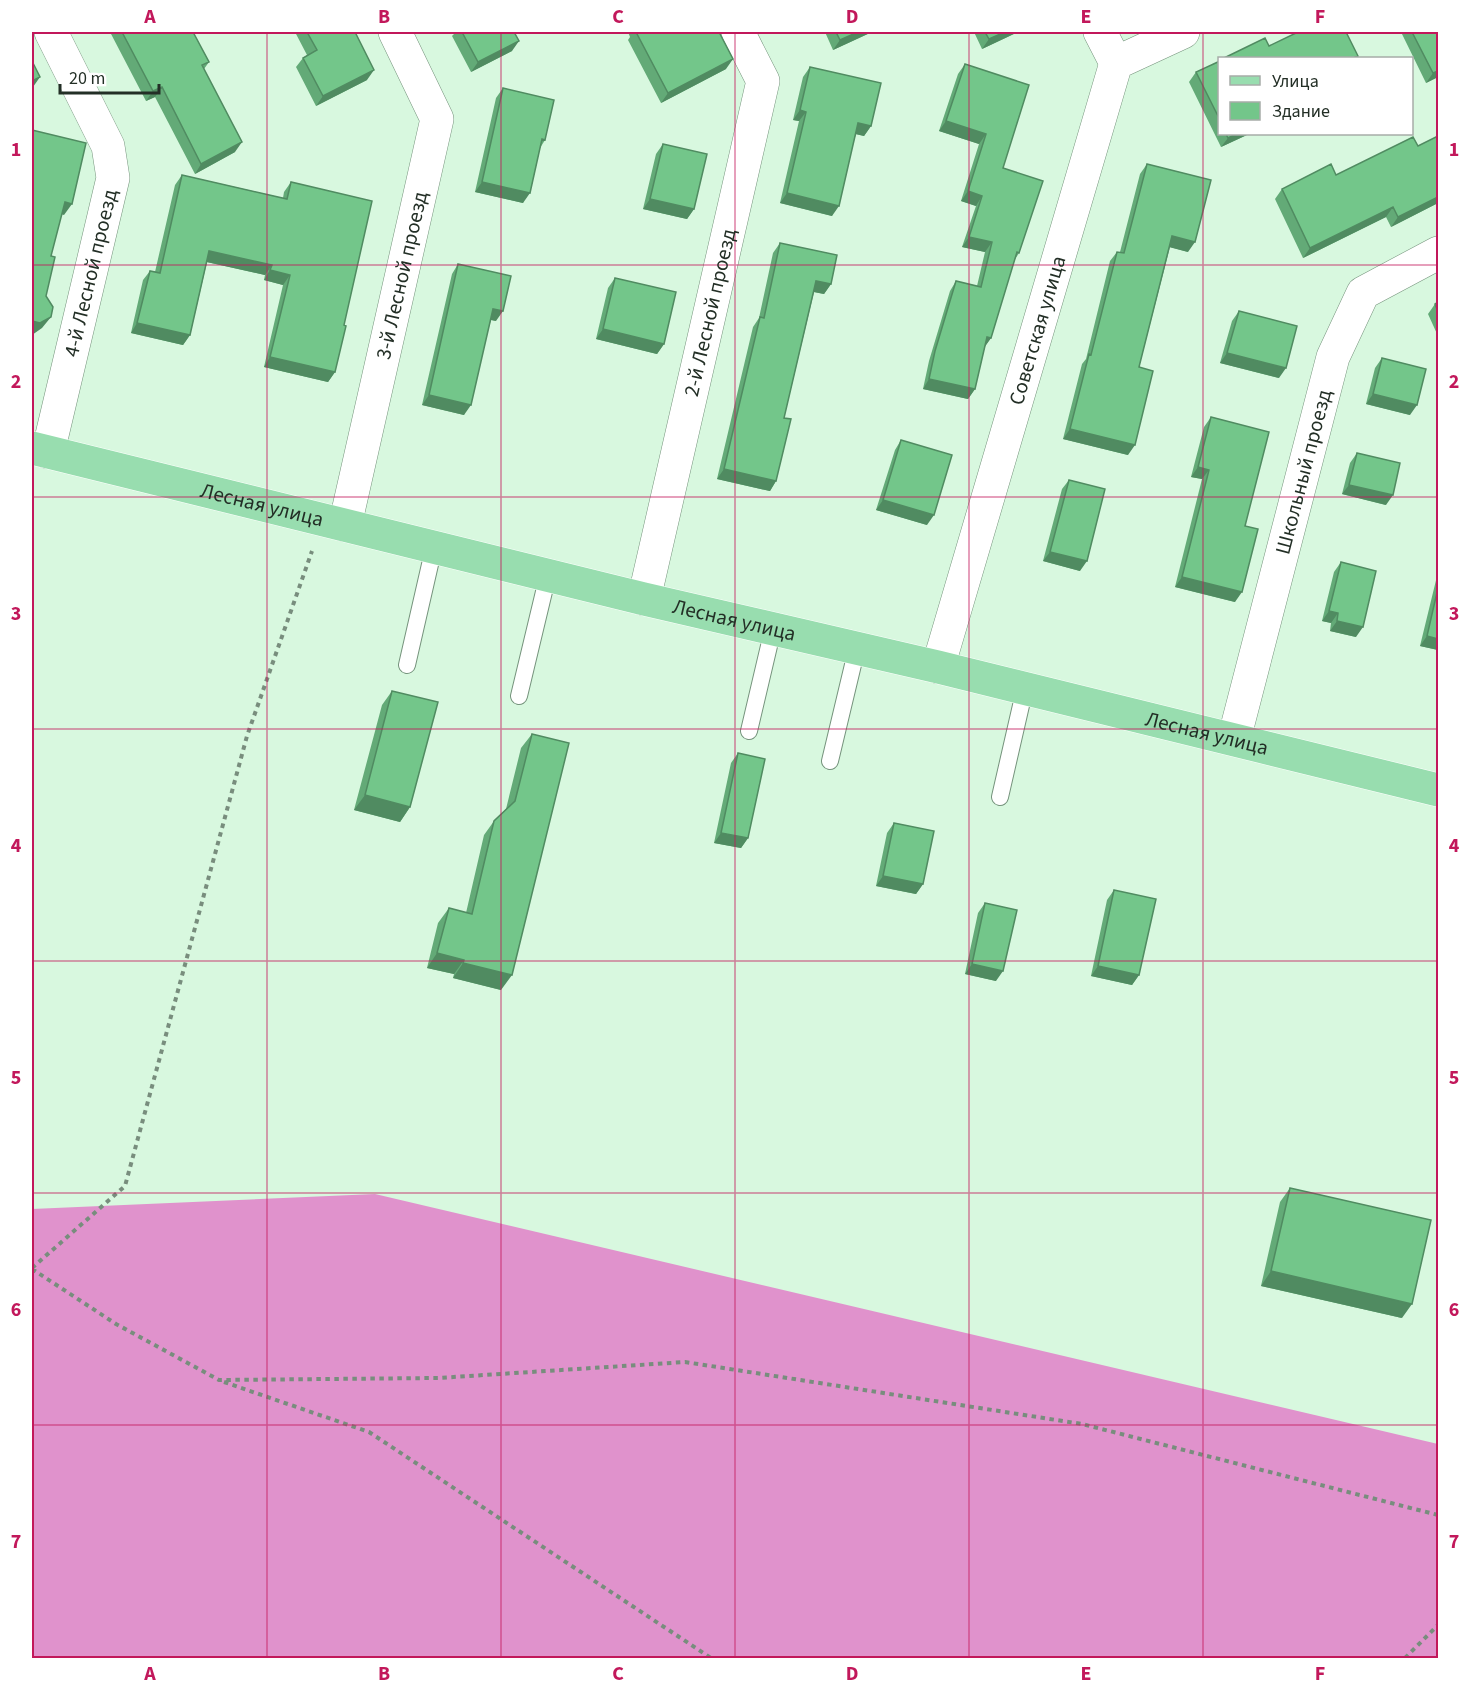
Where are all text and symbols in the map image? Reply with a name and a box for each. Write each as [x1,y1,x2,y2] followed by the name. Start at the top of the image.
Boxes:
[143,3,156,31] text: A
[378,3,390,31] text: B
[612,3,624,31] text: C
[846,3,858,31] text: D
[1081,3,1091,31] text: E
[1315,3,1325,31] text: F
[60,57,159,95] scale bar
[1218,57,1413,135] legend
[69,66,105,91] text: 20 m
[1272,69,1319,94] text: Улица
[1272,99,1330,124] text: Здание
[11,136,21,164] text: 1
[1449,136,1459,164] text: 1
[56,186,125,360] street label: 4-й Лесной проезд
[368,188,435,362] street label: 3-й Лесной проезд
[676,226,744,399] street label: 2-й Лесной проезд
[1001,252,1073,408] street label: Советская улица
[11,368,21,396] text: 2
[1449,368,1459,396] text: 2
[1267,386,1339,558] street label: Школьный проезд
[197,475,327,534] street label: Лесная улица
[670,591,799,649] street label: Лесная улица
[11,600,21,628] text: 3
[1449,600,1459,628] text: 3
[1142,704,1272,763] street label: Лесная улица
[11,832,22,860] text: 4
[1449,832,1460,860] text: 4
[11,1064,21,1092] text: 5
[1449,1064,1459,1092] text: 5
[11,1296,21,1324] text: 6
[1449,1296,1459,1324] text: 6
[11,1528,21,1556] text: 7
[1449,1528,1459,1556] text: 7
[143,1660,156,1688] text: A
[378,1660,390,1688] text: B
[612,1660,624,1688] text: C
[846,1660,858,1688] text: D
[1081,1660,1091,1688] text: E
[1315,1660,1325,1688] text: F

